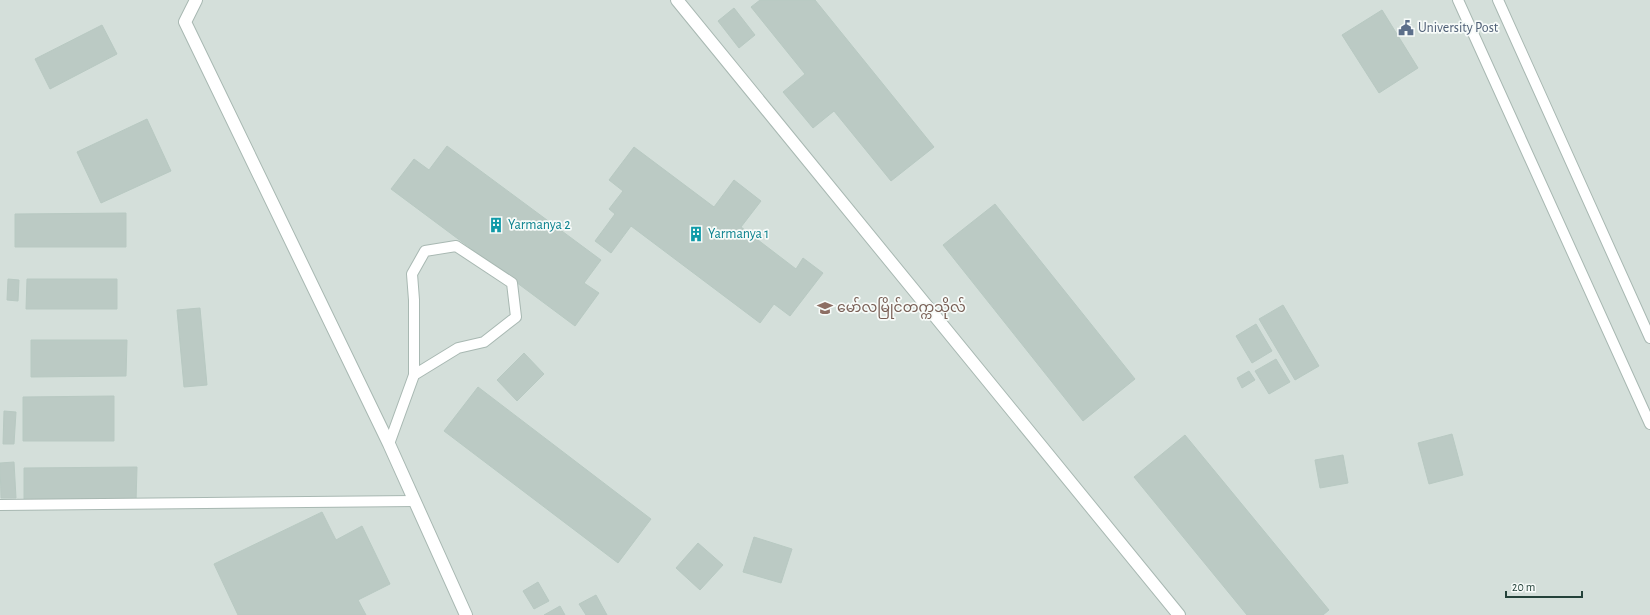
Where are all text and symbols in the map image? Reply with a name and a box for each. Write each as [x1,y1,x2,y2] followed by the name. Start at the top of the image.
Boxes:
[1397,19,1415,37] public building icon: University Post
[1418,21,1499,35] place label: University Post
[487,216,505,234] building icon: Yarmanya 2
[508,218,571,232] place label: Yarmanya 2
[687,225,705,243] building icon: Yarmanya 1
[708,227,769,241] place label: Yarmanya 1
[837,297,966,319] place label: မော်လမြိုင်တက္ကသိုလ်
[816,299,834,317] school or university icon: မော်လမြိုင်တက္ကသိုလ်
[1506,573,1582,599] scale bar
[1512,581,1535,593] text: 20 m

